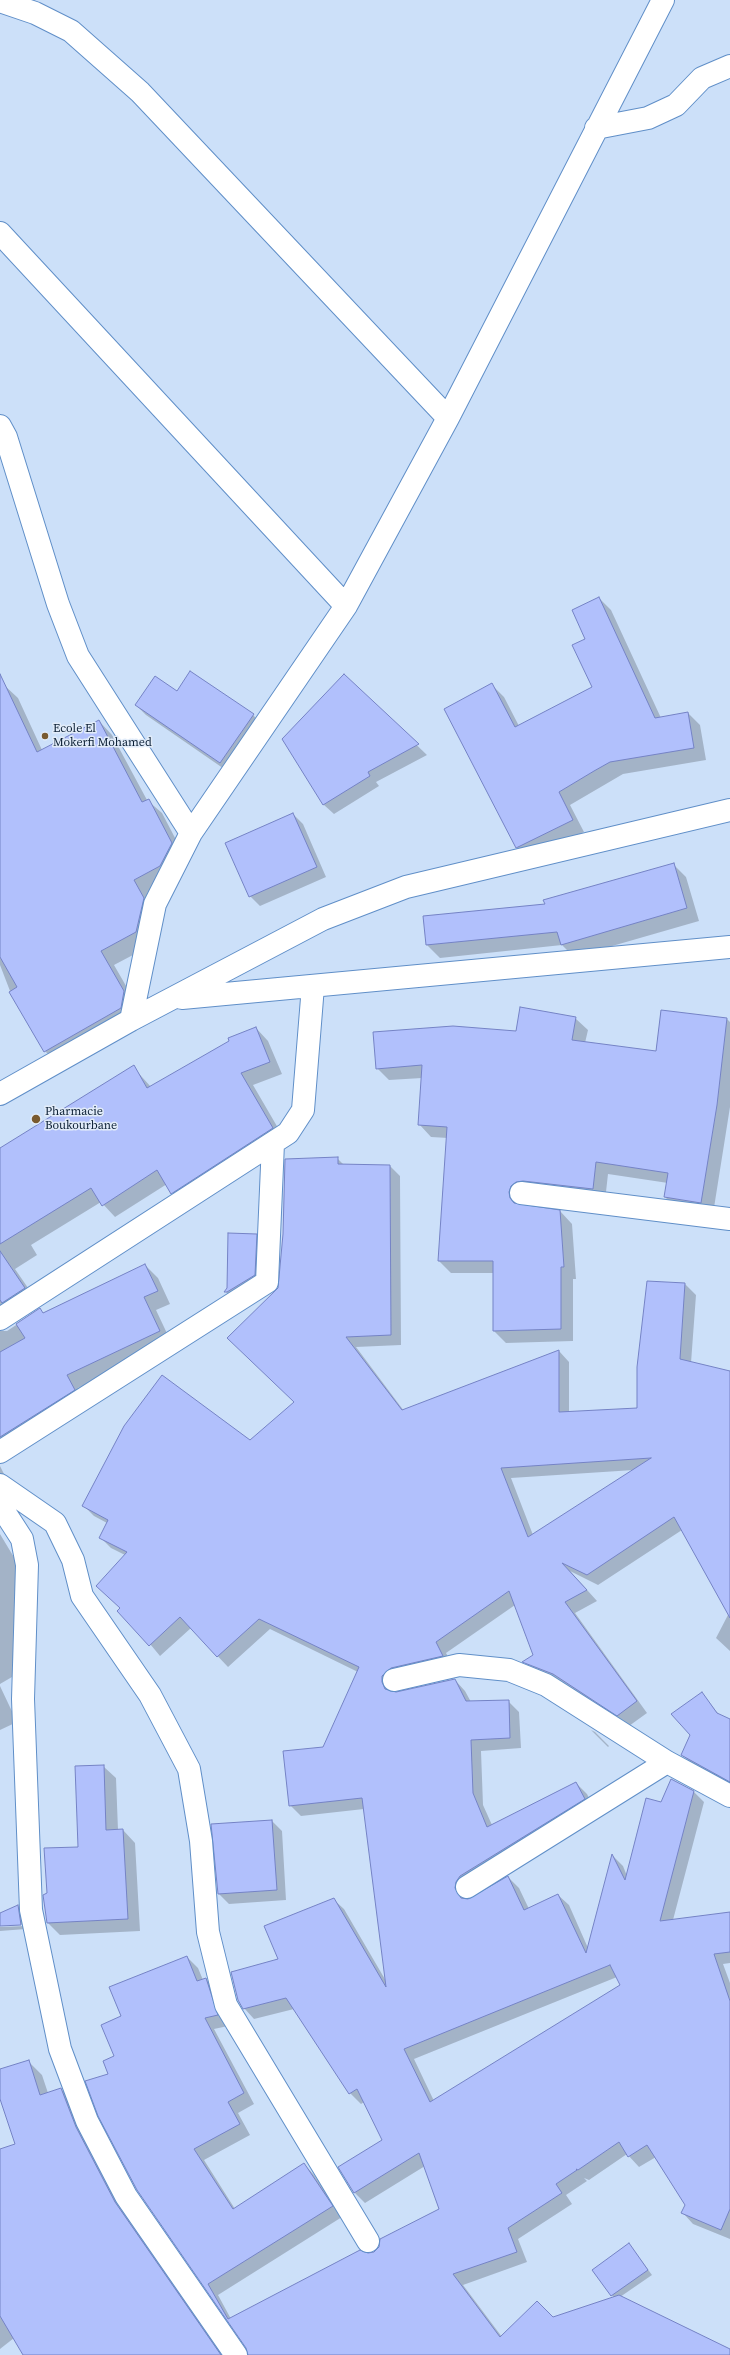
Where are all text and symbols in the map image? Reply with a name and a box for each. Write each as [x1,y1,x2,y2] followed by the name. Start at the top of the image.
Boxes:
[53,722,152,750] place label: Ecole El Mokerfi Mohamed
[40,731,50,741] marker: Ecole El Mokerfi Mohamed
[45,1105,117,1133] place label: Pharmacie Boukourbane
[30,1113,42,1125] marker: Pharmacie Boukourbane

